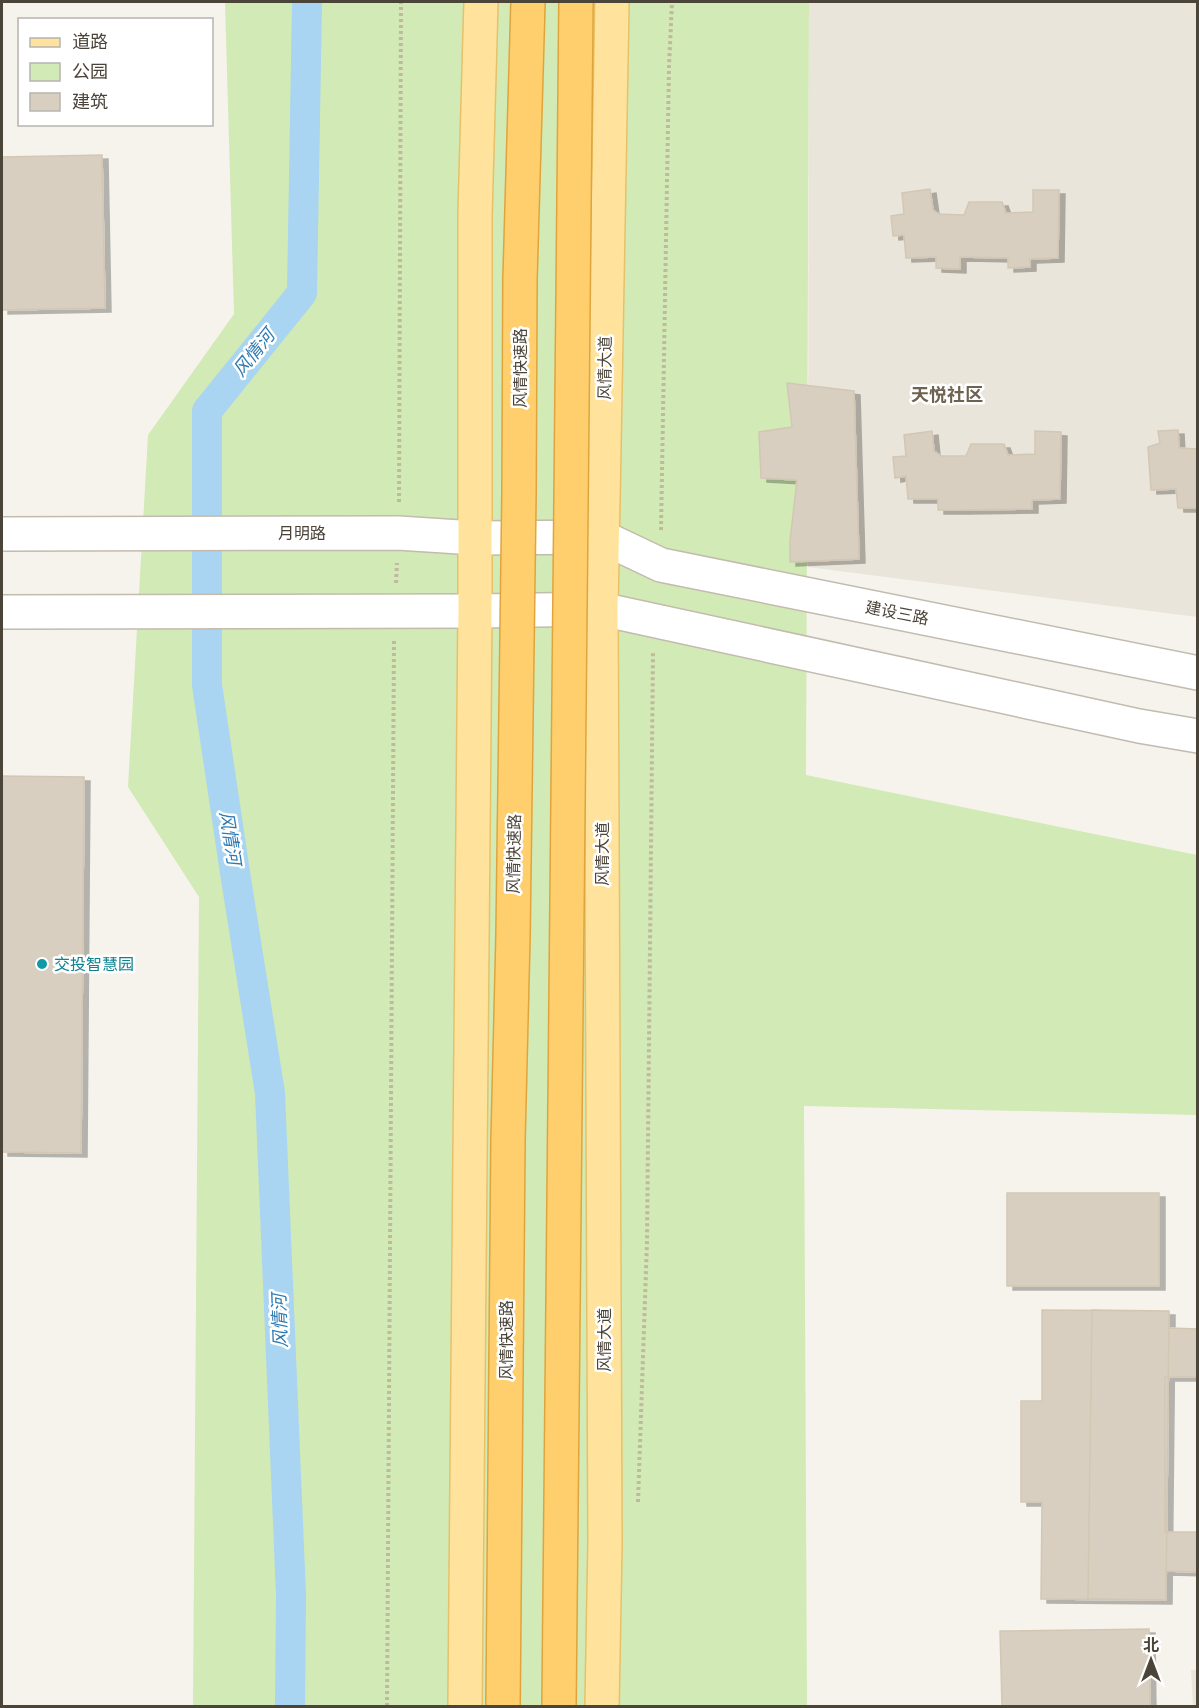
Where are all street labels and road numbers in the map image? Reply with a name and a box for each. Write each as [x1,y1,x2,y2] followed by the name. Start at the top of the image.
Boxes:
[511,328,530,408] street label: 风情快速路
[595,336,615,400] street label: 风情大道
[278,524,326,543] street label: 月明路
[864,598,930,628] street label: 建设三路
[504,814,524,894] street label: 风情快速路
[593,822,612,886] street label: 风情大道
[497,1300,516,1380] street label: 风情快速路
[595,1308,614,1372] street label: 风情大道

